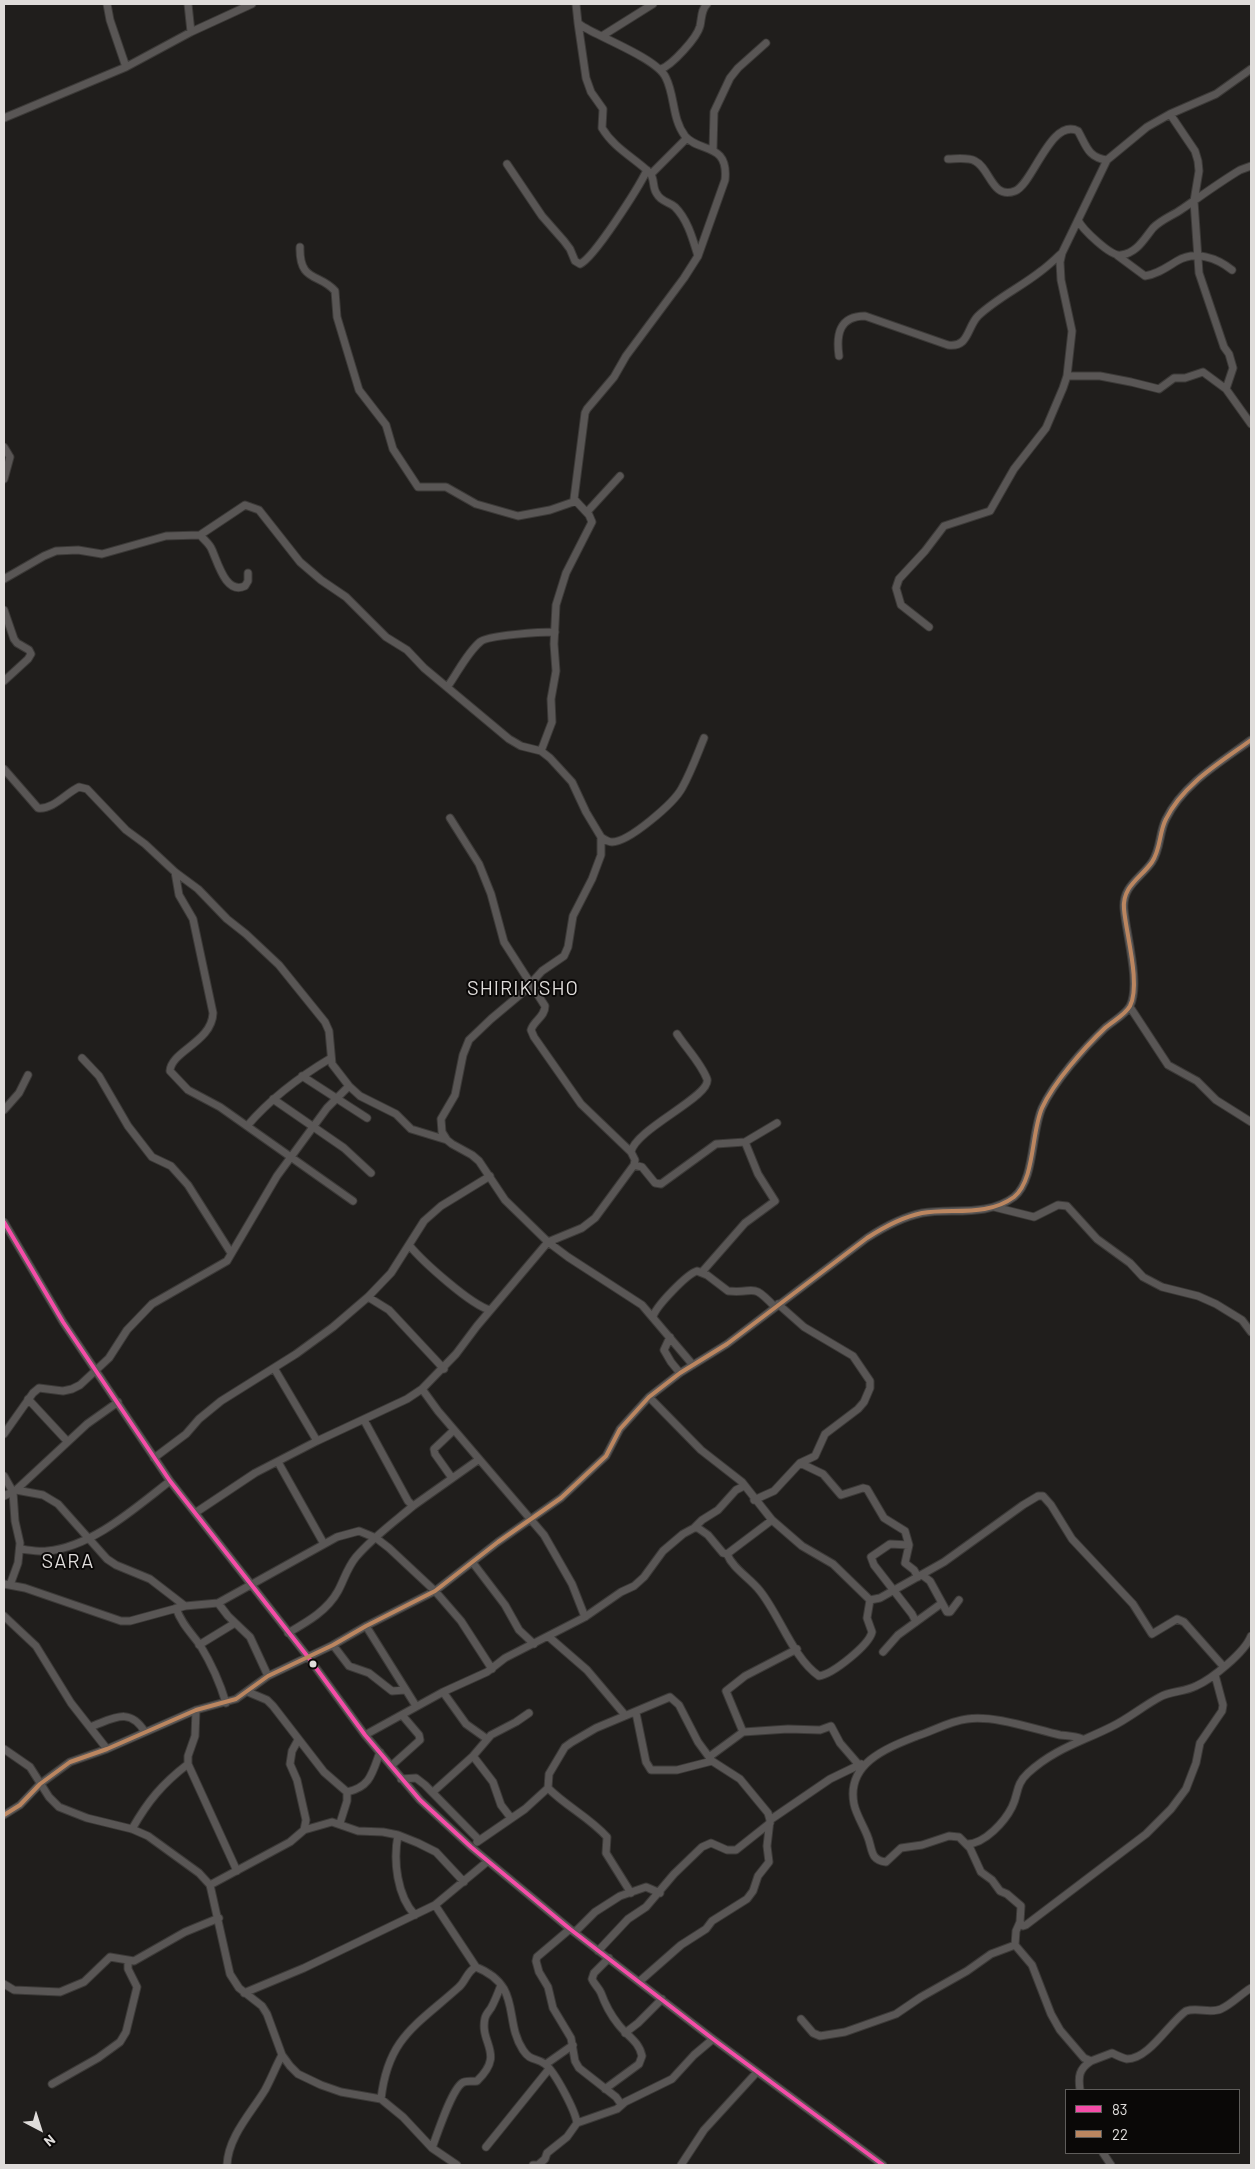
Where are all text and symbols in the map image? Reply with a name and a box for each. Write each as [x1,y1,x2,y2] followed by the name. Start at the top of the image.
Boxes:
[466,976,580,1000] district label: SHIRIKISHO
[41,1549,95,1573] district label: SARA
[308,1659,318,1669] unlabelled marker
[1065,2089,1240,2154] legend
[1112,2100,1128,2118] text: 83
[15,2104,65,2154] north arrow
[1112,2125,1128,2143] text: 22
[41,2131,59,2150] text: N

